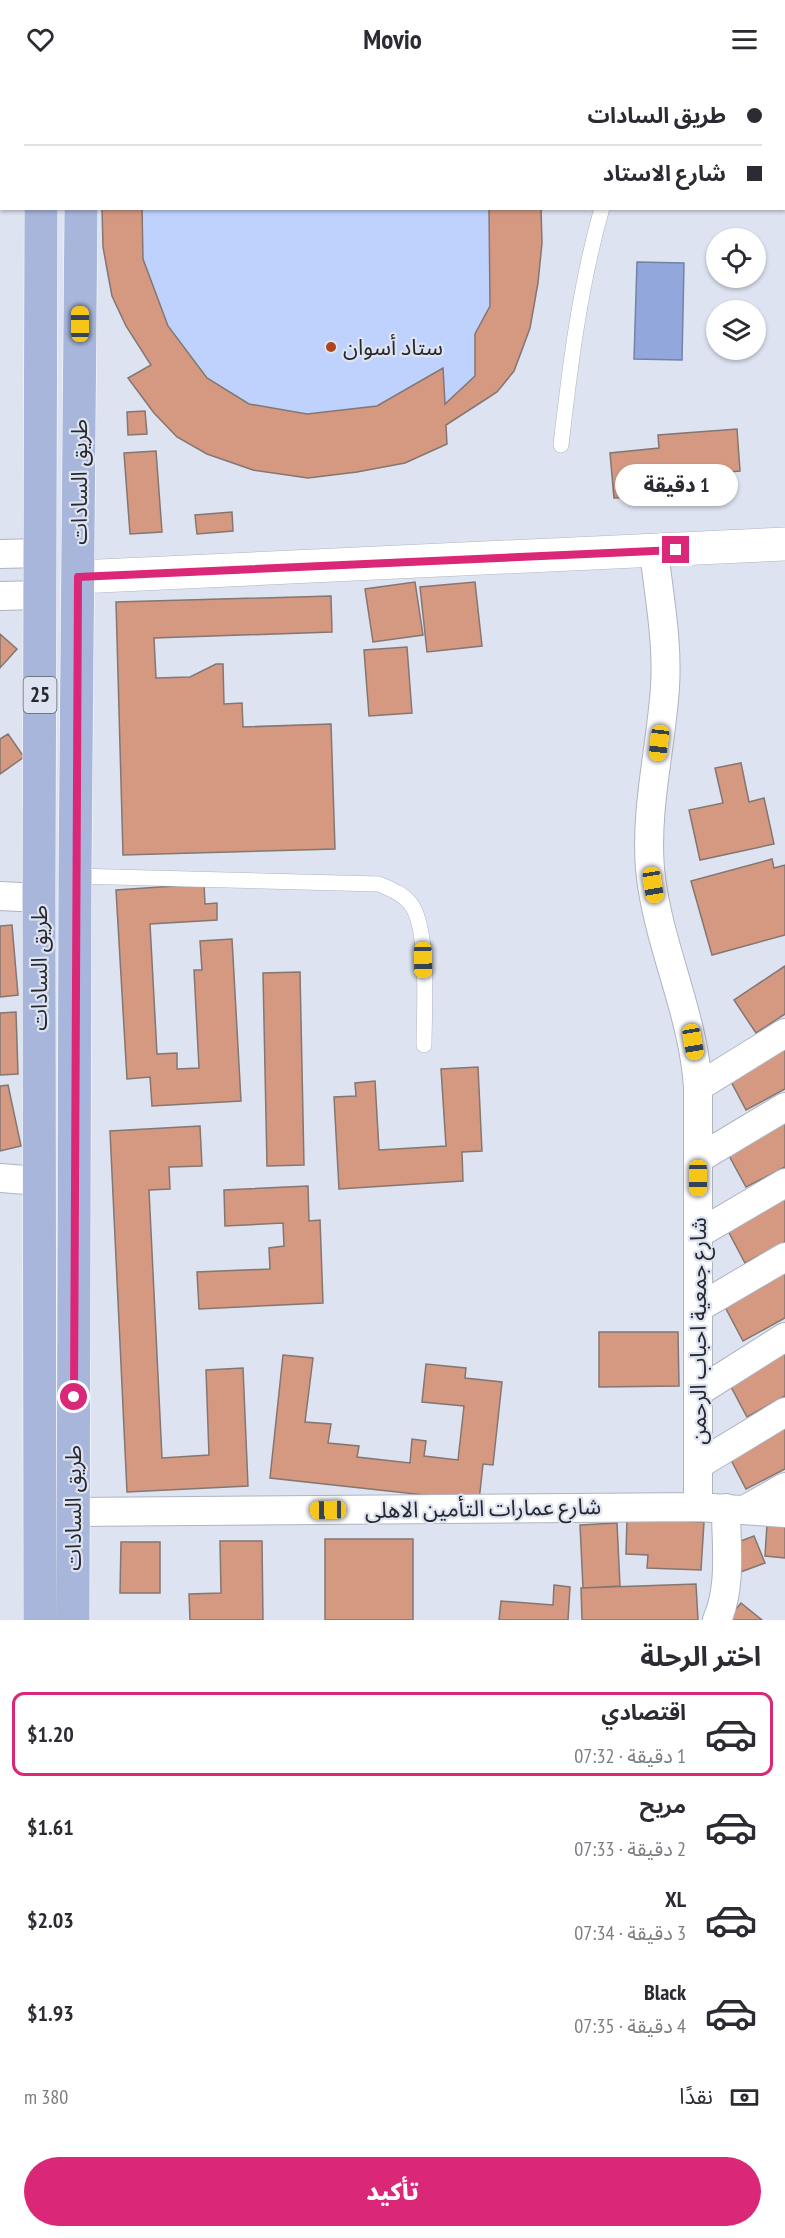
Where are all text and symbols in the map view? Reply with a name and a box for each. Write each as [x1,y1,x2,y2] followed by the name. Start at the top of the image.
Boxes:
[363,22,422,56] text: Movio
[24,23,57,56] icon: heart
[728,23,761,56] icon: menu
[587,101,726,129] text: طريق السادات
[603,159,726,187] text: شارع الاستاد
[706,228,766,360] map controls
[706,228,766,288] button: locate
[706,300,766,360] button: layers
[71,306,89,342] car
[343,333,443,361] place label: ستاد أسوان
[324,340,338,354] marker: ستاد أسوان
[65,419,93,545] street label: طريق السادات
[614,463,738,505] callout: 1 دقيقة
[644,472,709,498] text: 1 دقيقة
[662,536,689,563] route end
[24,677,57,713] road number: 25
[648,724,670,762] car
[641,866,665,904] car
[25,905,53,1031] street label: طريق السادات
[414,942,432,978] car
[681,1023,705,1061] car
[689,1160,707,1196] car
[684,1217,715,1445] street label: شارع جمعية احباب الرحمن
[60,1383,87,1410] route start
[59,1445,87,1571] street label: طريق السادات
[365,1492,602,1527] street label: شارع عمارات التأمين الاهلى
[310,1501,346,1519] car
[640,1639,761,1673] text: اختر الرحلة
[601,1698,686,1726] text: اقتصادي
[704,1707,758,1761] icon: car
[27,1720,74,1748] text: $1.20
[574,1743,686,1769] text: 1 دقيقة · 07:32
[640,1791,686,1819] text: مريح
[704,1800,758,1854] icon: car
[27,1813,74,1841] text: $1.61
[574,1836,686,1862] text: 2 دقيقة · 07:33
[665,1885,686,1913] text: XL
[704,1893,758,1947] icon: car
[27,1906,74,1934] text: $2.03
[574,1920,686,1946] text: 3 دقيقة · 07:34
[644,1978,686,2006] text: Black
[704,1986,758,2040] icon: car
[27,1999,74,2027] text: $1.93
[574,2013,686,2039] text: 4 دقيقة · 07:35
[728,2081,761,2114] icon: cash
[679,2082,713,2110] text: نقدًا
[24,2084,68,2110] text: 380 m
[24,2157,761,2226] button: تأكيد

